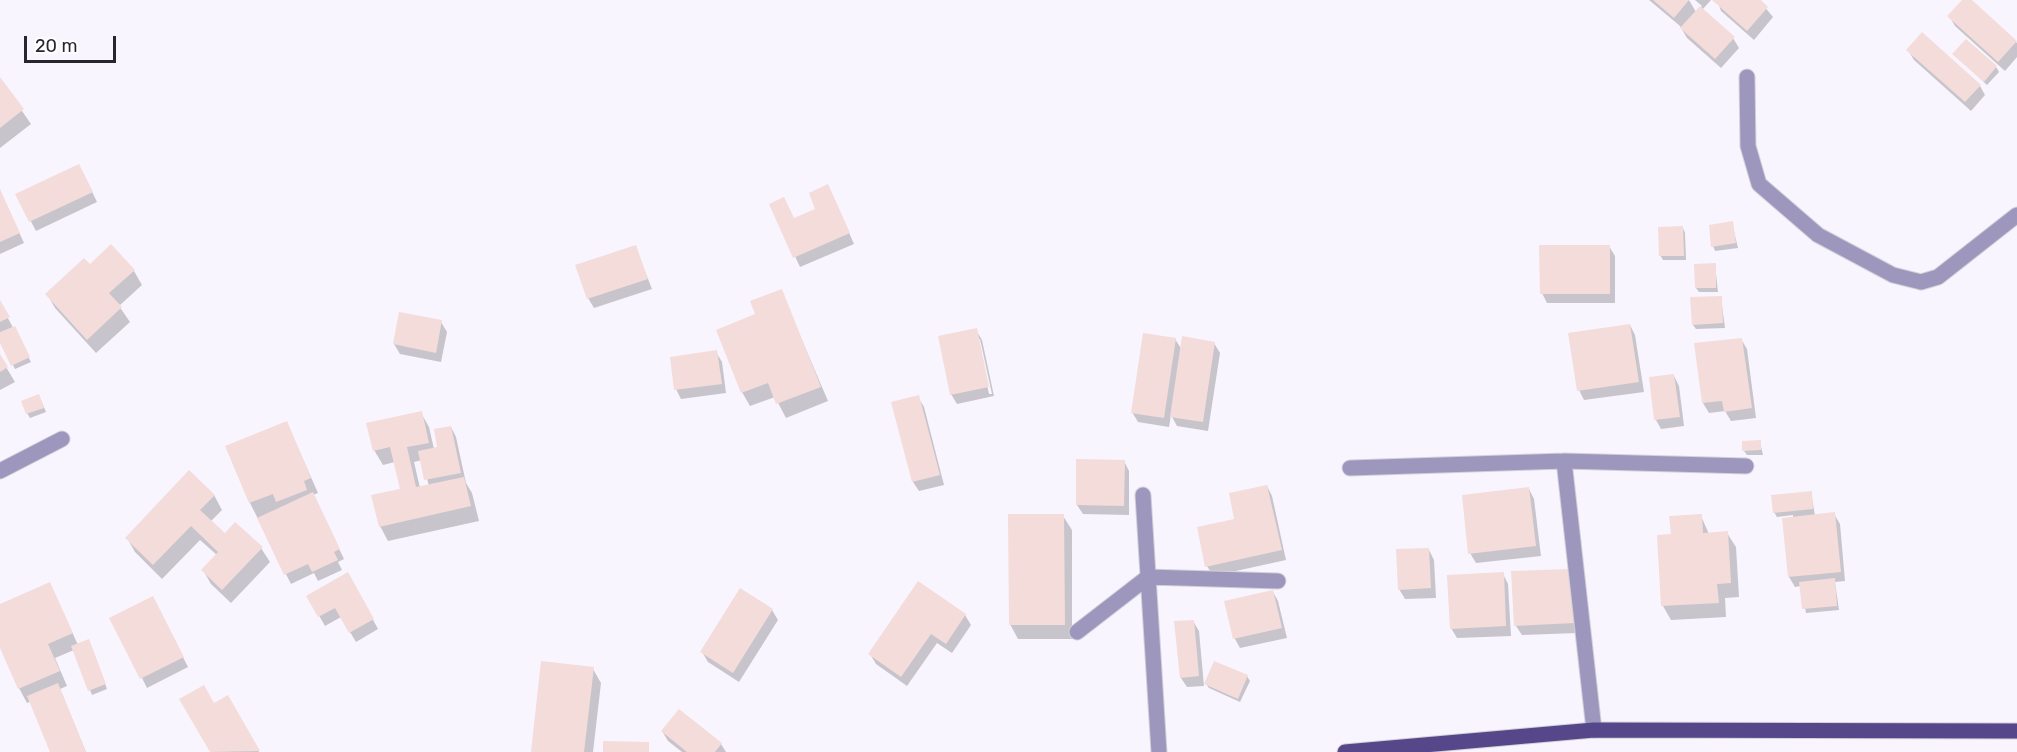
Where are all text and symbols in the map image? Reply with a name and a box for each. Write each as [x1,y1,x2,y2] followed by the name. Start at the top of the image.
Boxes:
[27,24,118,62] scale bar
[35,35,77,57] text: 20 m

